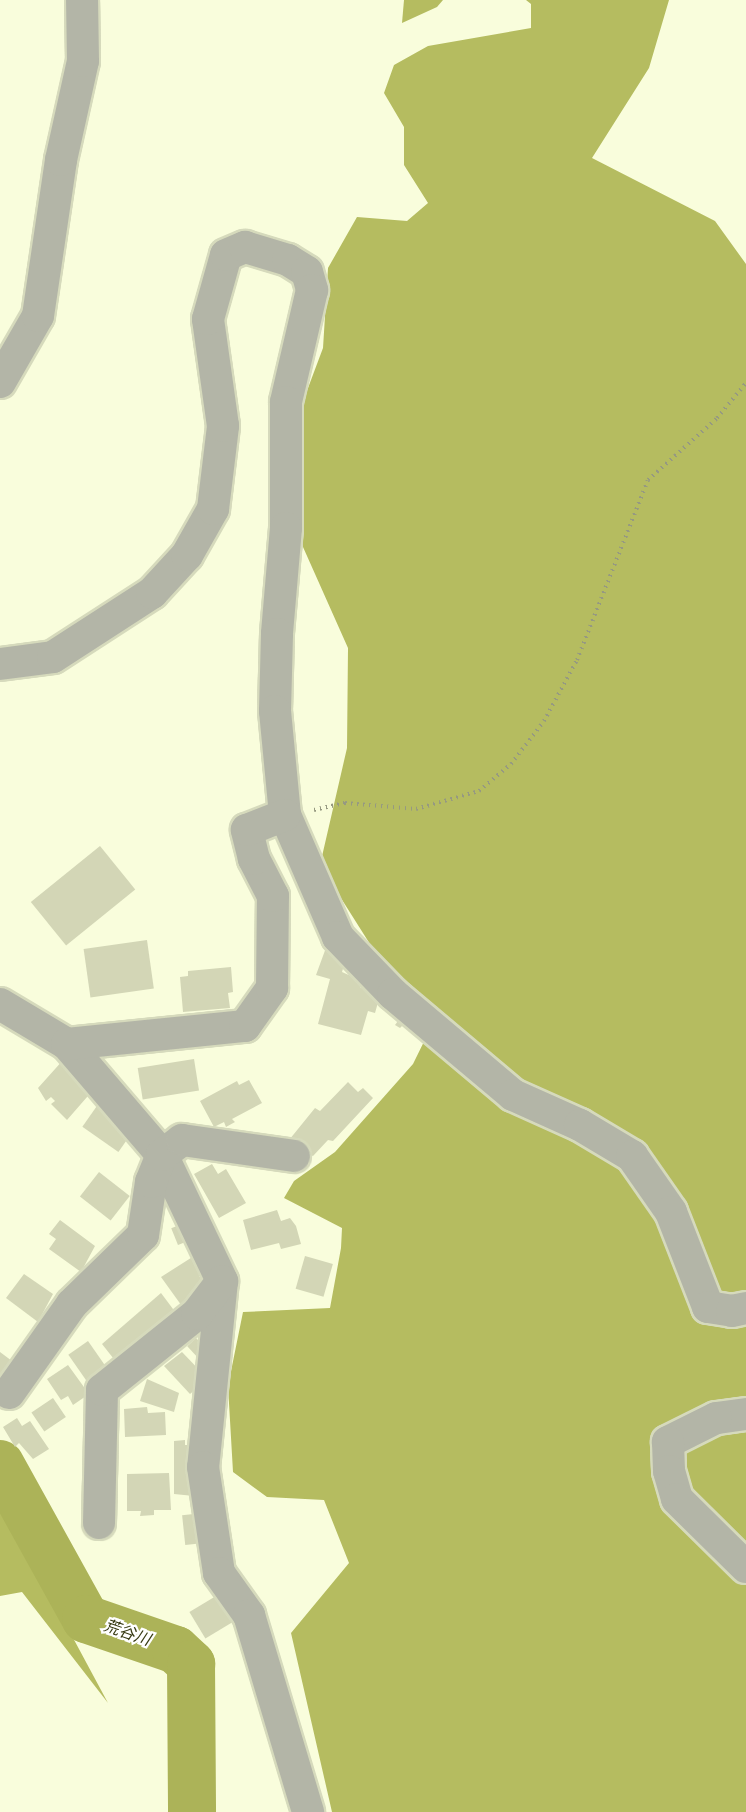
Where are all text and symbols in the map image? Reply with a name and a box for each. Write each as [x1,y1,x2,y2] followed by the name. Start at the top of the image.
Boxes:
[101,1616,153,1650] water label: 荒谷川

